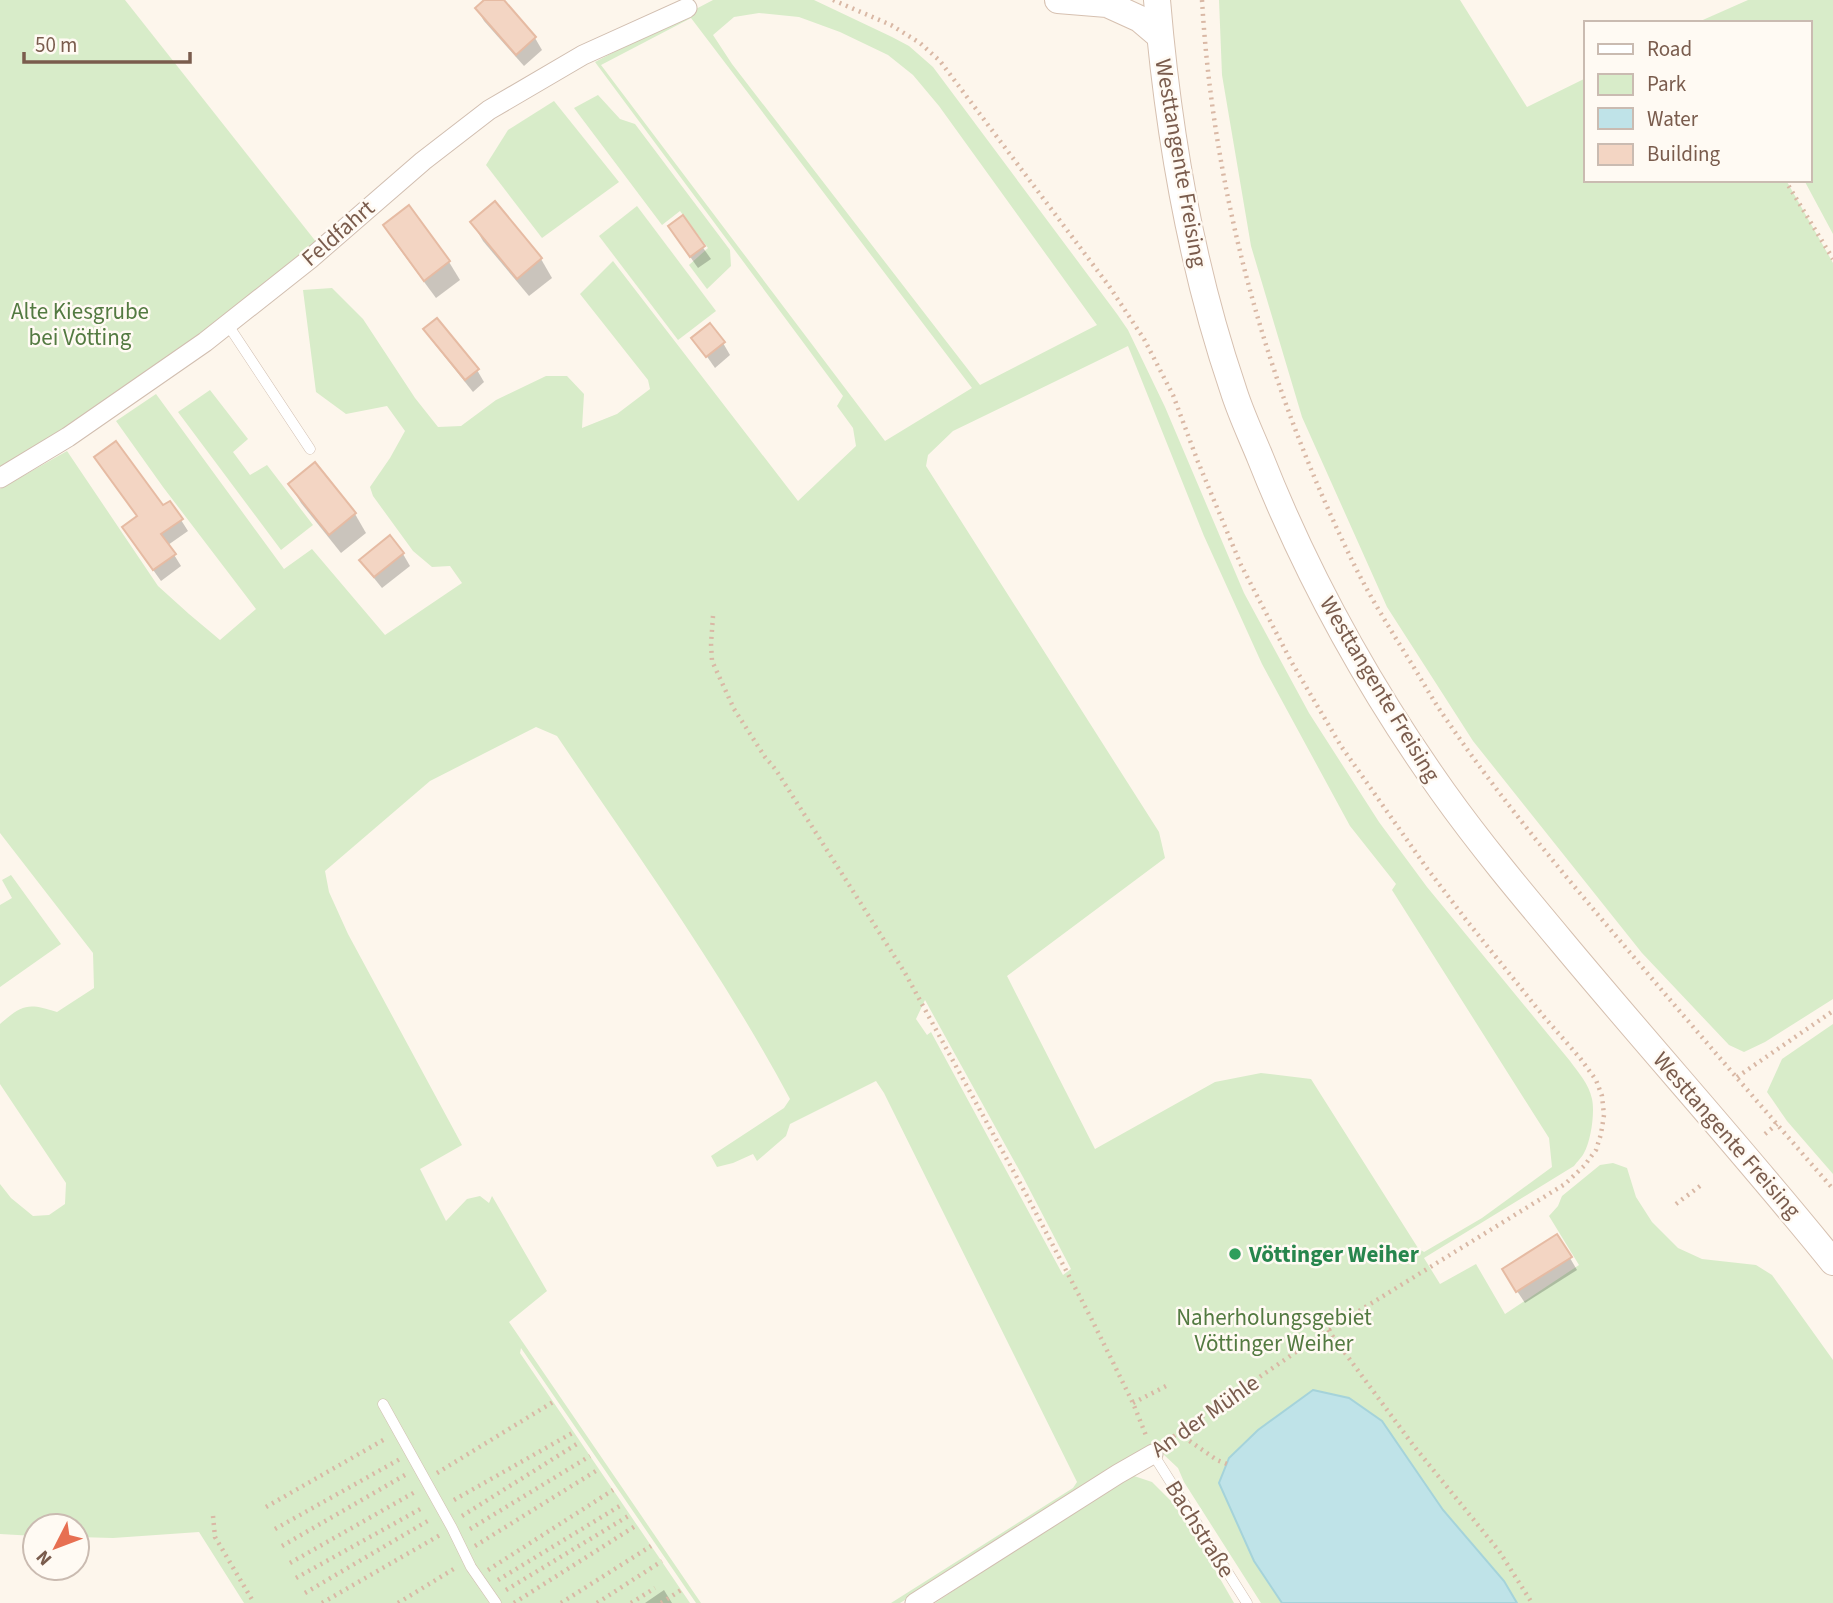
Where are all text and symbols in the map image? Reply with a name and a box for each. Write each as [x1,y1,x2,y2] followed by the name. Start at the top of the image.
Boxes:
[24,21,191,65] scale bar
[1584,21,1812,182] legend
[35,30,77,60] text: 50 m
[1647,34,1692,64] text: Road
[1146,56,1216,270] street label: Westtangente Freising
[1647,69,1687,99] text: Park
[1647,104,1699,134] text: Water
[1647,139,1721,169] text: Building
[294,192,382,274] street label: Feldfahrt
[11,295,149,354] park label: Alte Kiesgrube bei Vötting
[1311,590,1449,788] street label: Westtangente Freising
[1645,1044,1809,1226] street label: Westtangente Freising
[1248,1238,1420,1271] place label: Vöttinger Weiher
[1227,1246,1243,1262] marker: Vöttinger Weiher
[1176,1301,1372,1360] park label: Naherholungsgebiet Vöttinger Weiher
[1144,1367,1266,1465] street label: An der Mühle
[1157,1474,1243,1584] street label: Bachstraße
[21,1512,91,1582] north arrow
[30,1544,59,1571] text: N

